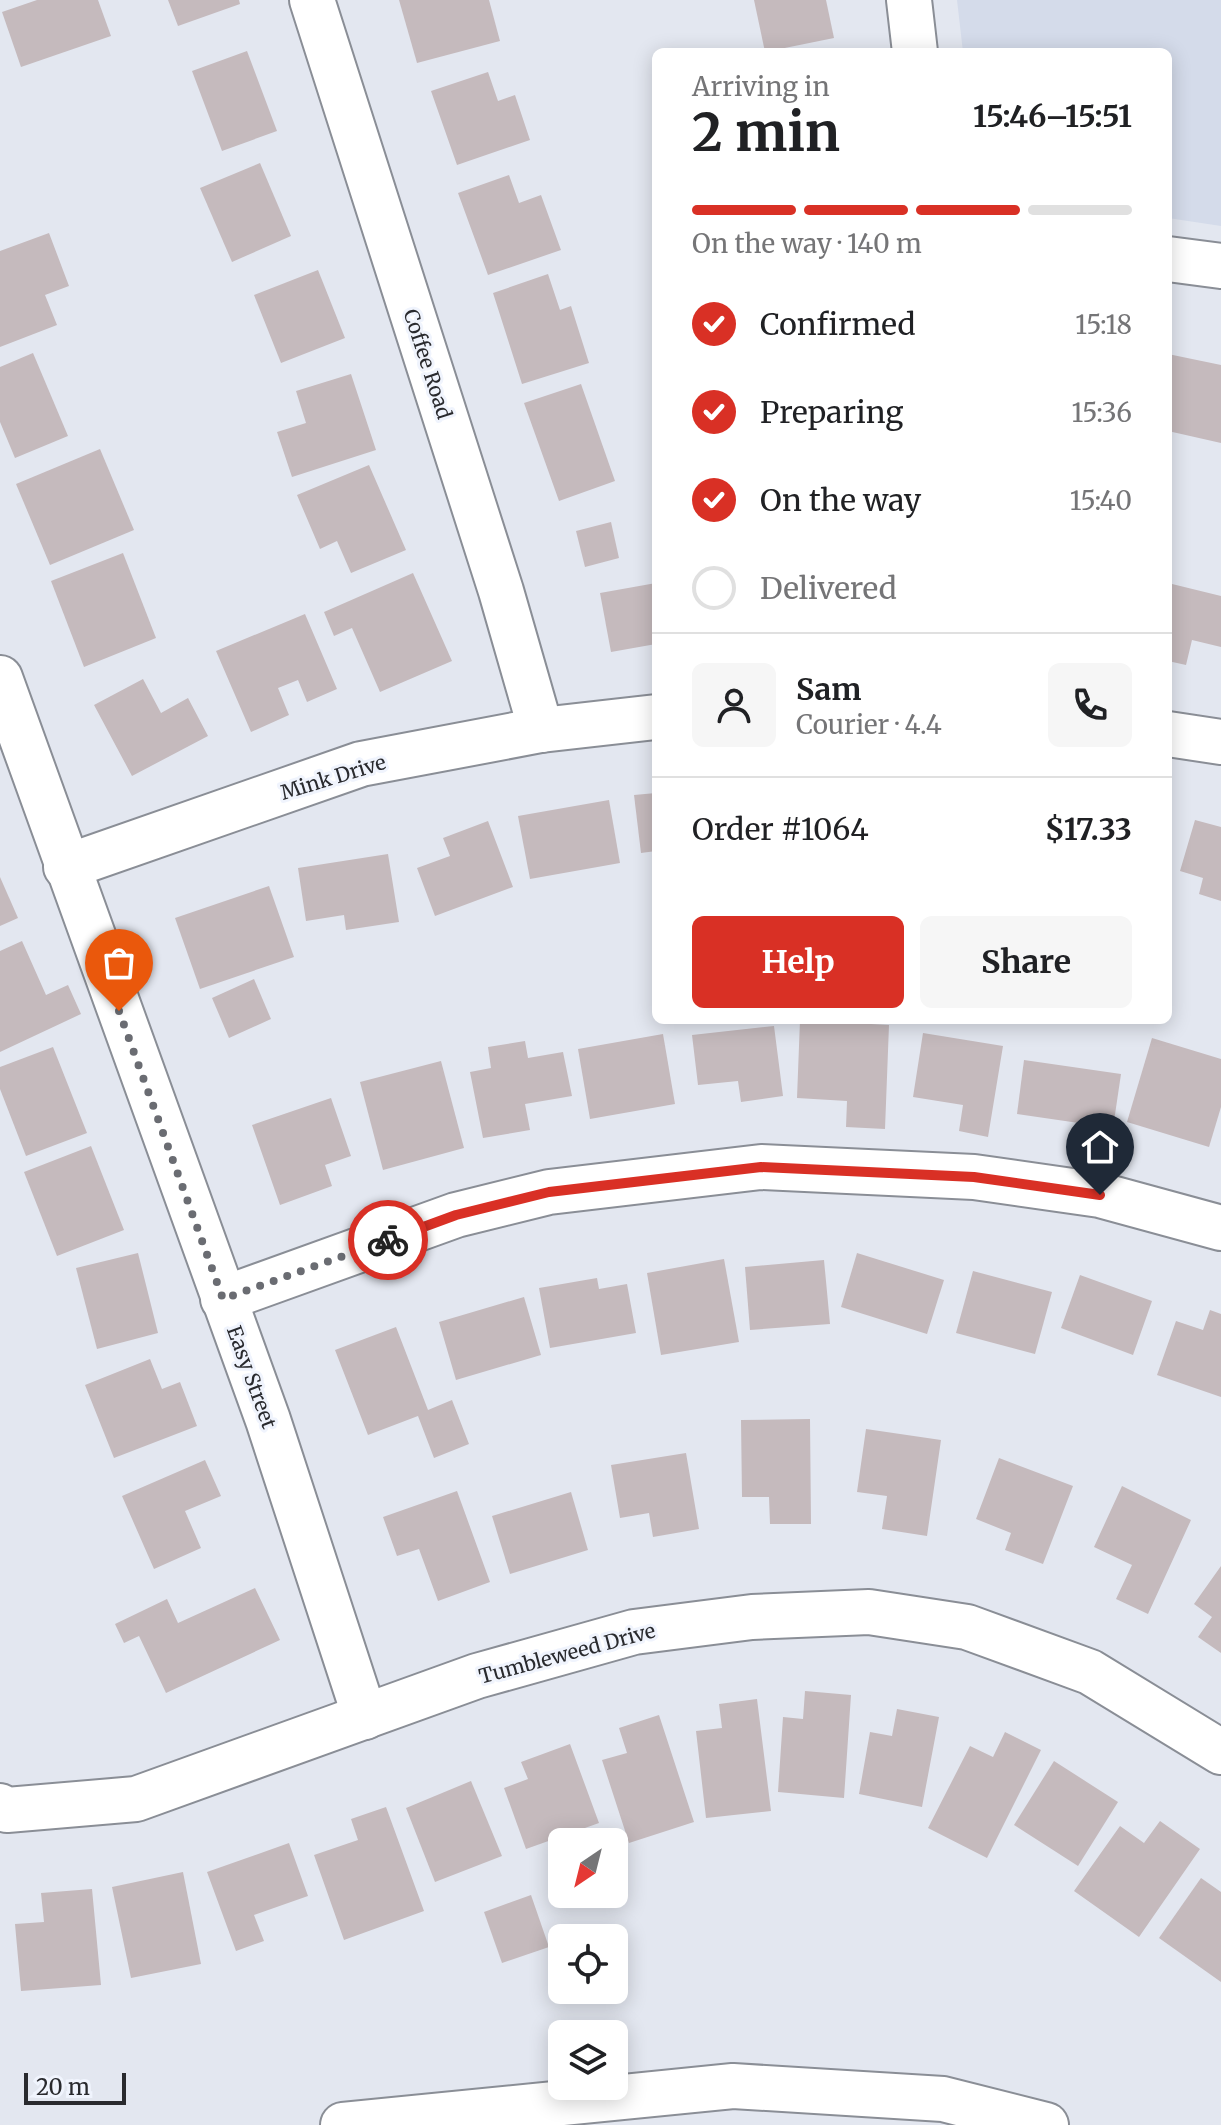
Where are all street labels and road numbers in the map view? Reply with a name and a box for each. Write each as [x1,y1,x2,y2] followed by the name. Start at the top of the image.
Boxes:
[398,306,458,422] street label: Coffee Road
[277,749,389,805] street label: Mink Drive
[222,1322,282,1432] street label: Easy Street
[476,1617,658,1689] street label: Tumbleweed Drive

